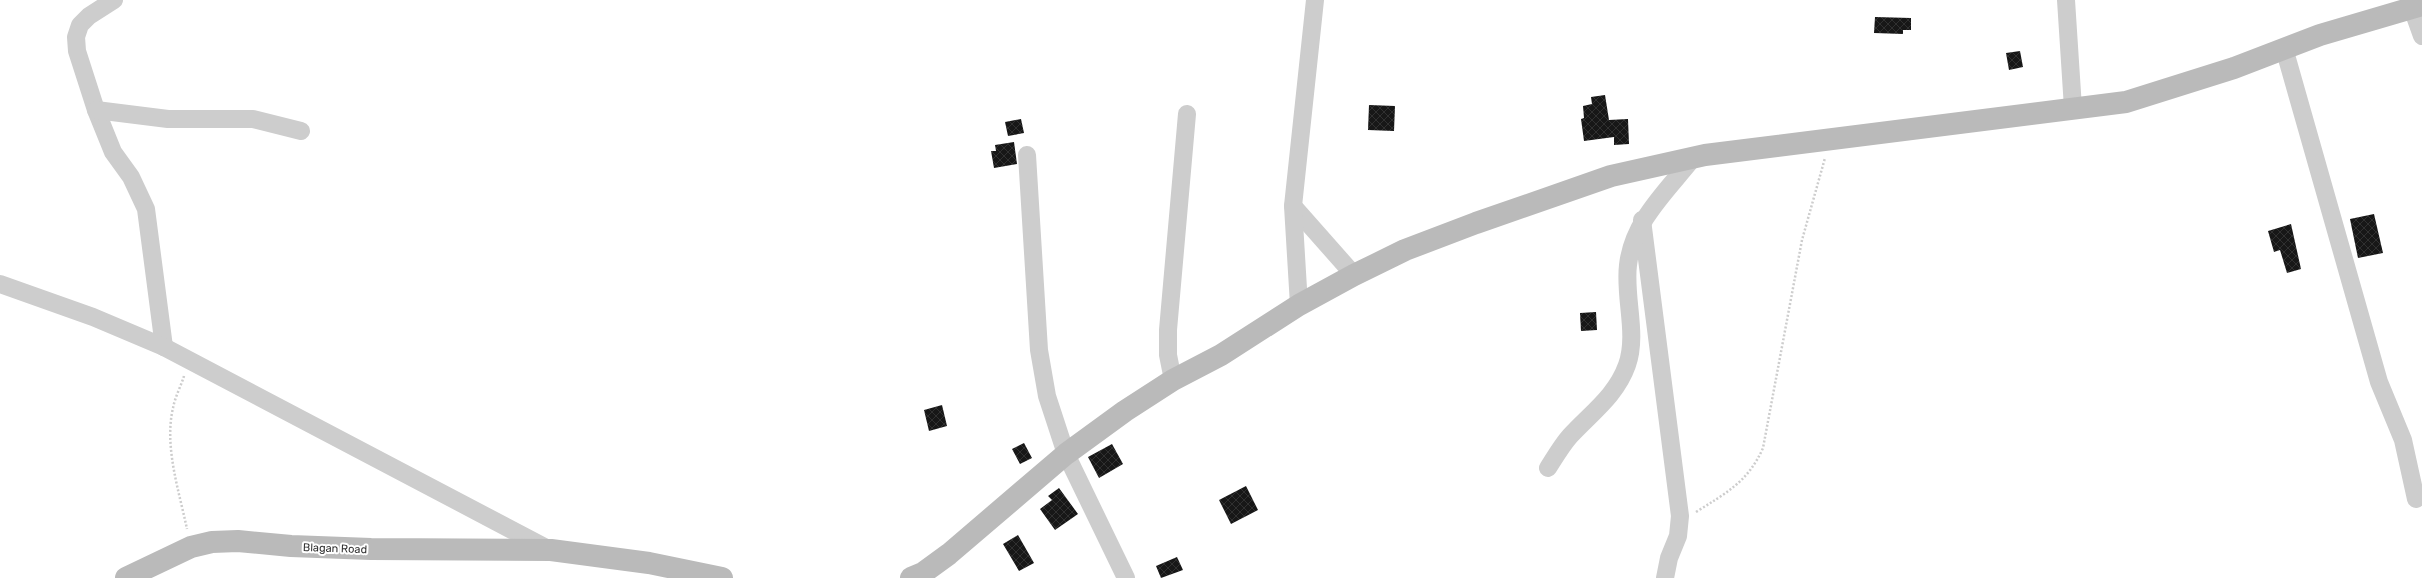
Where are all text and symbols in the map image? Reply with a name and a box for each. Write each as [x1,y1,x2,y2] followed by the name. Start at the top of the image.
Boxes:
[303,541,367,556] street label: Blagan Road

